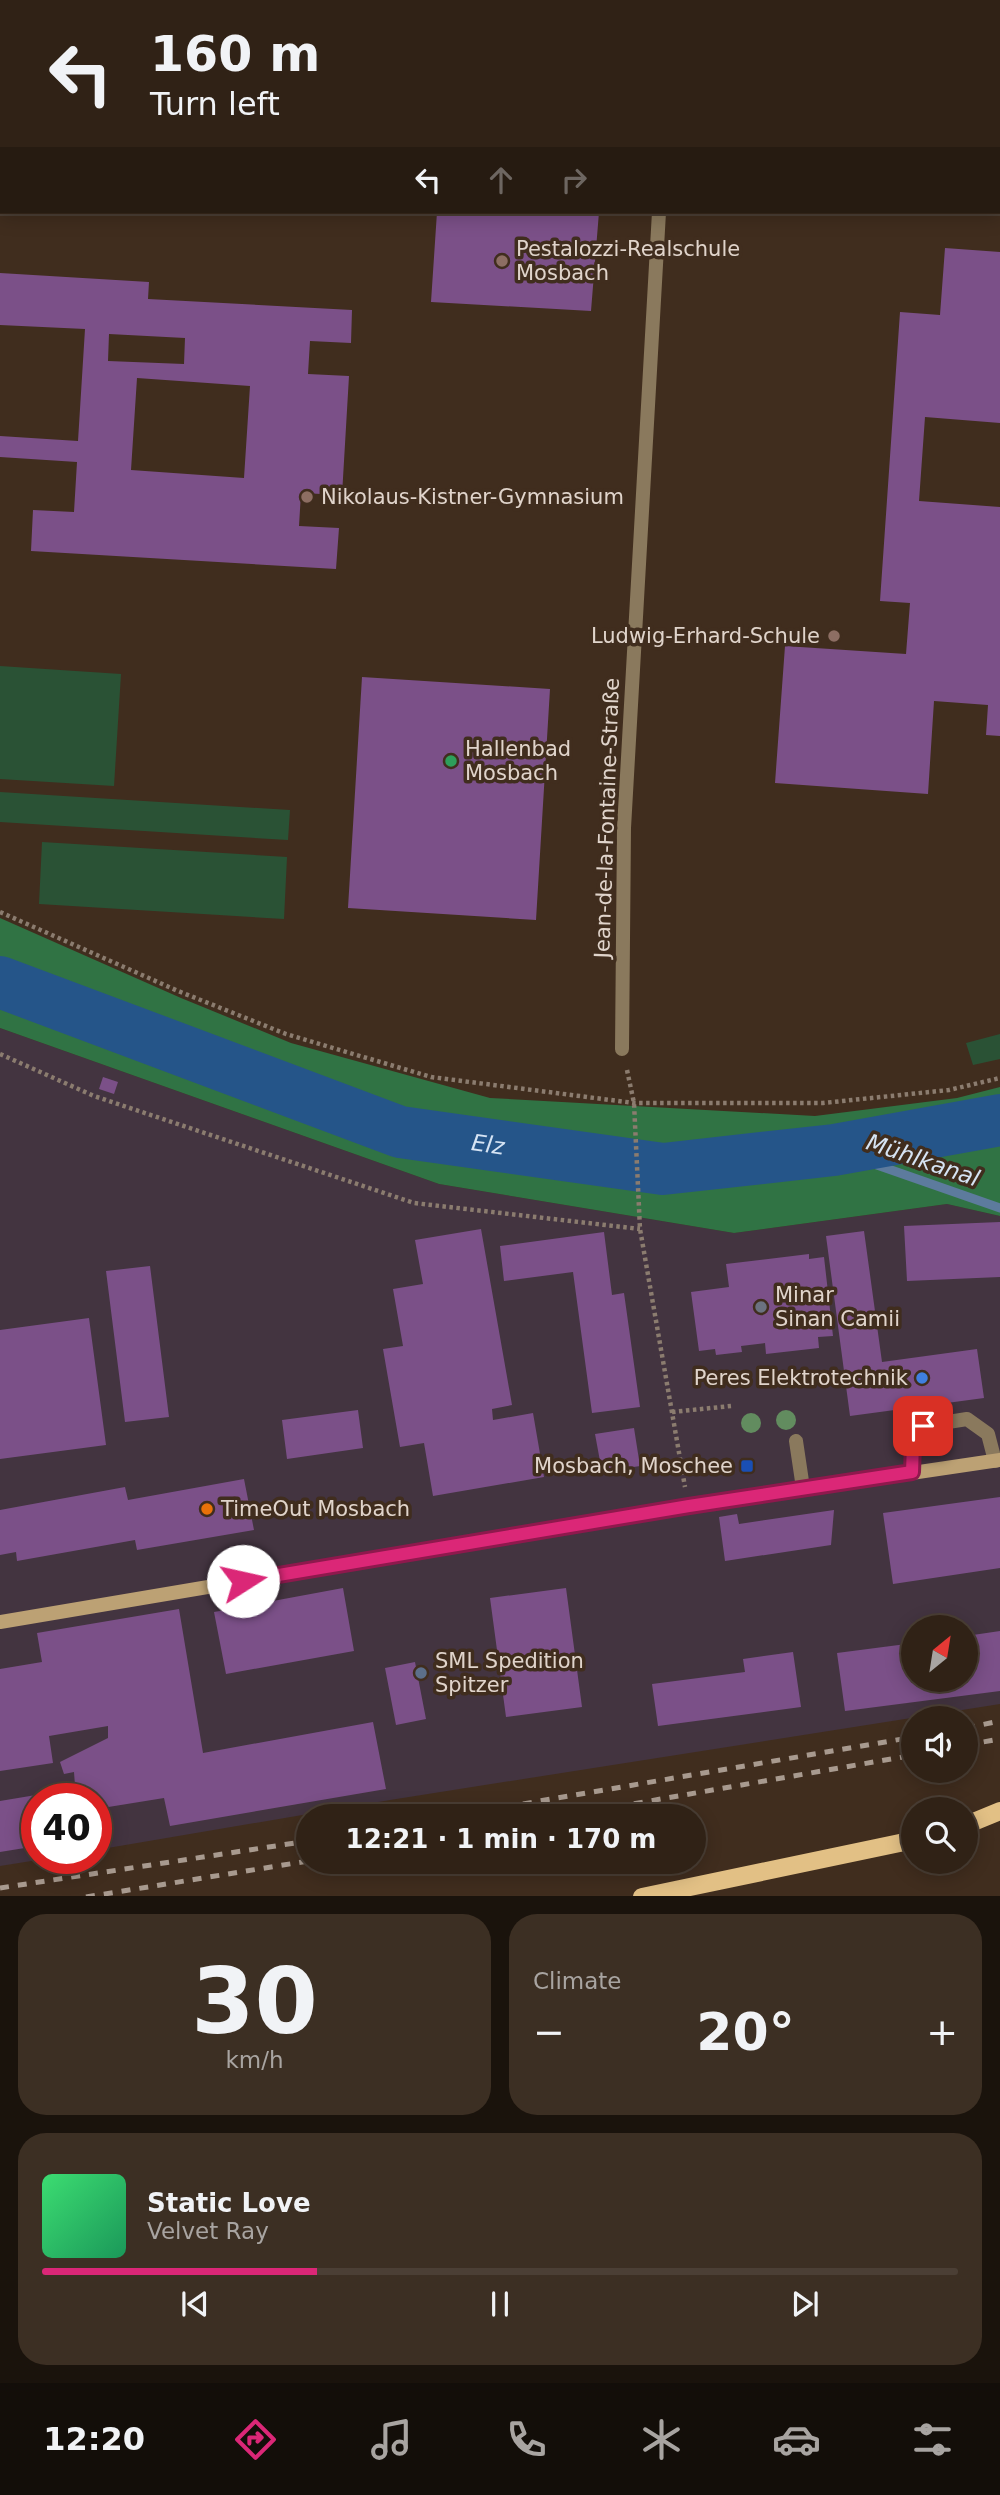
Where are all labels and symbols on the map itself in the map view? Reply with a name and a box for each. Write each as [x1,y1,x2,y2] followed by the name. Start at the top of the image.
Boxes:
[516,237,740,285] place label: Pestalozzi-Realschule Mosbach
[494,253,510,269] marker: Pestalozzi-Realschule Mosbach
[321,485,624,509] place label: Nikolaus-Kistner-Gymnasium
[299,489,315,505] marker: Nikolaus-Kistner-Gymnasium
[591,624,820,648] place label: Ludwig-Erhard-Schule
[826,628,842,644] marker: Ludwig-Erhard-Schule
[590,677,624,961] street label: Jean-de-la-Fontaine-Straße
[465,737,571,785] place label: Hallenbad Mosbach
[443,753,459,769] marker: Hallenbad Mosbach
[470,1129,507,1160] water label: Elz
[863,1129,984,1192] water label: Mühlkanal
[775,1283,900,1331] place label: Minar Sinan Camii
[753,1299,769,1315] marker: Minar Sinan Camii
[694,1366,909,1390] place label: Peres Elektrotechnik
[914,1370,930,1386] marker: Peres Elektrotechnik
[893,1396,953,1456] pin
[534,1454,733,1478] place label: Mosbach, Moschee
[739,1458,755,1474] marker: Mosbach, Moschee
[220,1497,410,1521] place label: TimeOut Mosbach
[199,1501,215,1517] marker: TimeOut Mosbach
[206,1544,280,1618] position arrow
[901,1615,978,1692] north arrow
[435,1649,584,1697] place label: SML Spedition Spitzer
[413,1665,429,1681] marker: SML Spedition Spitzer
[21,1783,112,1874] speed limit sign: 40

